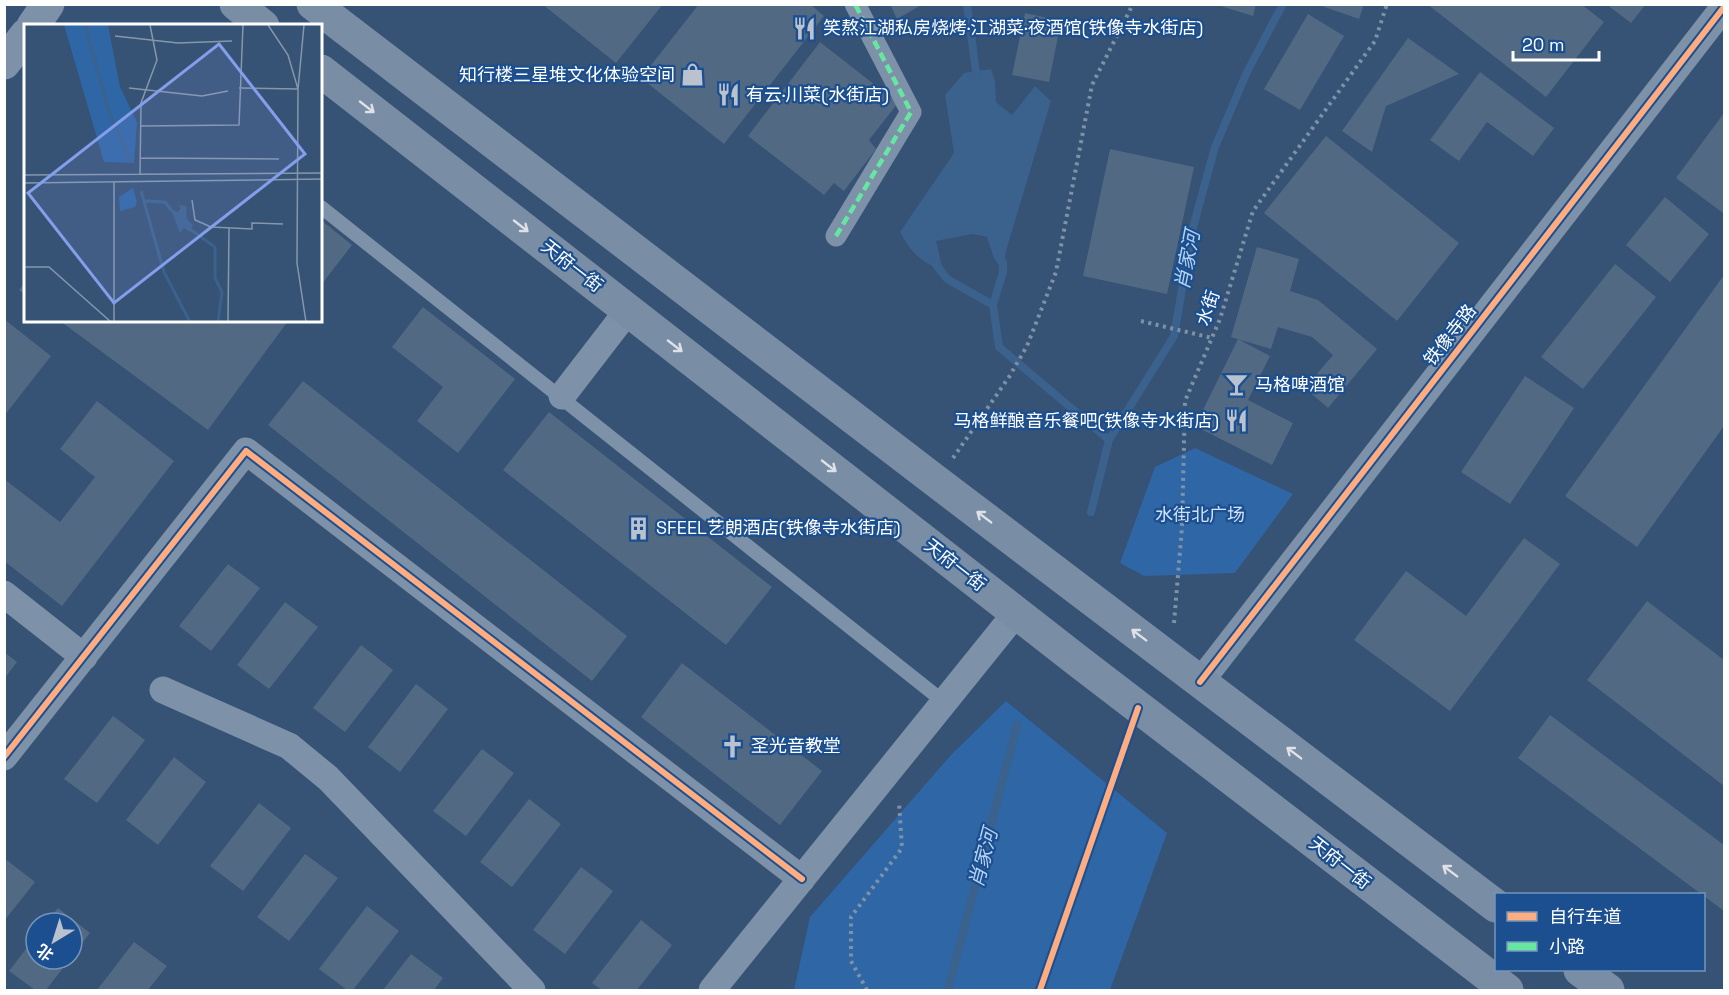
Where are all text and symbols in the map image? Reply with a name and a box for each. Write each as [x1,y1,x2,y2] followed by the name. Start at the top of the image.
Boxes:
[792,15,818,41] restaurant icon: 笑熬江湖私房烧烤·江湖菜·夜酒馆(铁像寺水街店)
[823,16,1203,39] place label: 笑熬江湖私房烧烤·江湖菜·夜酒馆(铁像寺水街店)
[24,24,322,322] inset map
[1513,24,1598,62] scale bar
[1522,33,1565,56] text: 20 m
[680,62,706,88] shop icon: 知行楼三星堆文化体验空间
[459,63,675,86] place label: 知行楼三星堆文化体验空间
[715,82,741,108] restaurant icon: 有云·川菜(水街店)
[746,83,889,106] place label: 有云·川菜(水街店)
[359,100,375,113] one-way arrow
[513,220,529,233] one-way arrow
[1169,224,1206,292] water label: 肖家河
[537,234,608,297] street label: 天府一街
[1191,287,1224,329] street label: 水街
[1418,299,1481,370] street label: 铁像寺路
[667,339,683,352] one-way arrow
[1224,372,1250,398] bar icon: 马格啤酒馆
[1255,373,1345,396] place label: 马格啤酒馆
[1224,408,1250,434] restaurant icon: 马格鲜酿音乐餐吧(铁像寺水街店)
[953,409,1219,432] place label: 马格鲜酿音乐餐吧(铁像寺水街店)
[820,460,836,473] one-way arrow
[1155,503,1245,526] park label: 水街北广场
[976,511,992,524] one-way arrow
[625,515,651,541] building icon: SFEEL艺朗酒店(铁像寺水街店)
[656,516,900,539] place label: SFEEL艺朗酒店(铁像寺水街店)
[920,533,991,596] street label: 天府一街
[1131,629,1147,642] one-way arrow
[720,733,746,759] church icon: 圣光音教堂
[751,734,841,757] place label: 圣光音教堂
[1287,747,1303,759] one-way arrow
[963,822,1004,890] water label: 肖家河
[1305,831,1376,894] street label: 天府一街
[1442,864,1458,877] one-way arrow
[1495,893,1705,971] legend
[1549,905,1621,928] text: 自行车道
[24,911,84,971] north arrow
[1549,935,1585,958] text: 小路
[32,939,58,966] text: 北

